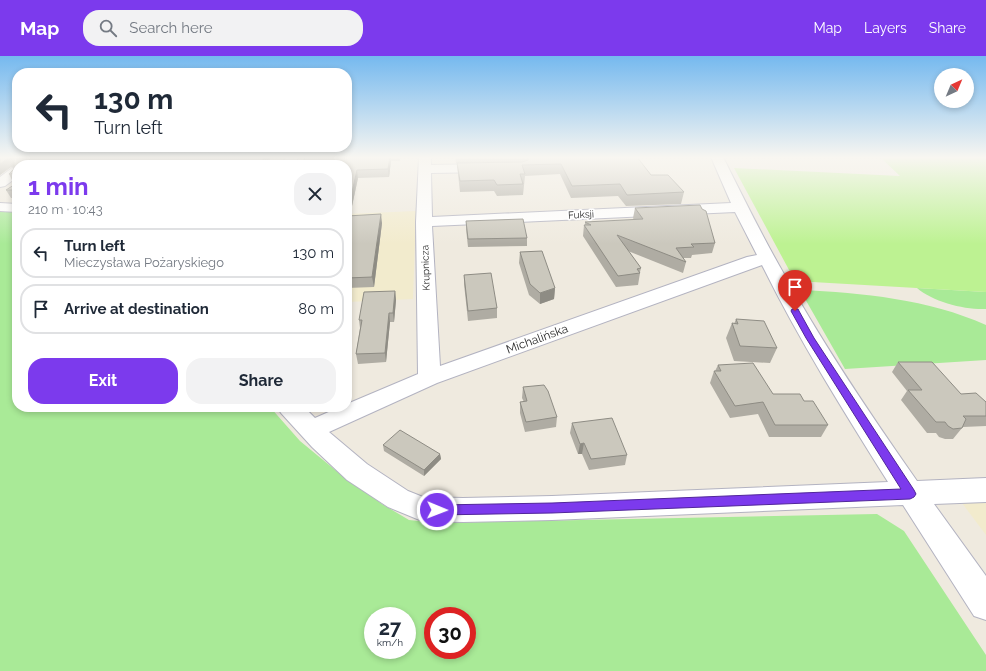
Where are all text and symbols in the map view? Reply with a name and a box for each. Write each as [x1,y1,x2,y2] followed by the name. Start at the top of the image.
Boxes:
[83,10,363,46] search box
[20,17,59,39] text: Map
[97,17,119,39] icon: search
[129,19,213,37] text: Search here
[814,20,842,36] text: Map
[864,20,907,36] text: Layers
[929,20,966,36] text: Share
[934,68,974,108] north arrow
[934,68,974,108] map controls
[94,83,173,116] text: 130 m
[28,84,80,136] icon: left
[94,117,163,138] text: Turn left
[28,172,89,201] text: 1 min
[294,173,336,215] button: close
[28,202,103,217] text: 210 m · 10:43
[568,208,594,221] street label: Fuksji
[64,237,125,255] text: Turn left
[30,242,52,264] icon: left
[293,244,334,262] text: 130 m
[419,245,432,291] street label: Krupnicza
[64,255,224,270] text: Mieczysława Pożaryskiego
[778,270,812,311] pin
[784,276,806,298] icon: arrive
[30,298,52,320] icon: arrive
[64,300,209,318] text: Arrive at destination
[298,300,334,318] text: 80 m
[504,321,570,357] street label: Michalińska
[28,358,178,404] button: Exit
[186,358,336,404] button: Share
[416,489,458,531] position arrow
[424,607,476,659] speed limit sign: 30
[379,616,401,640] text: 27
[377,637,403,648] text: km/h

